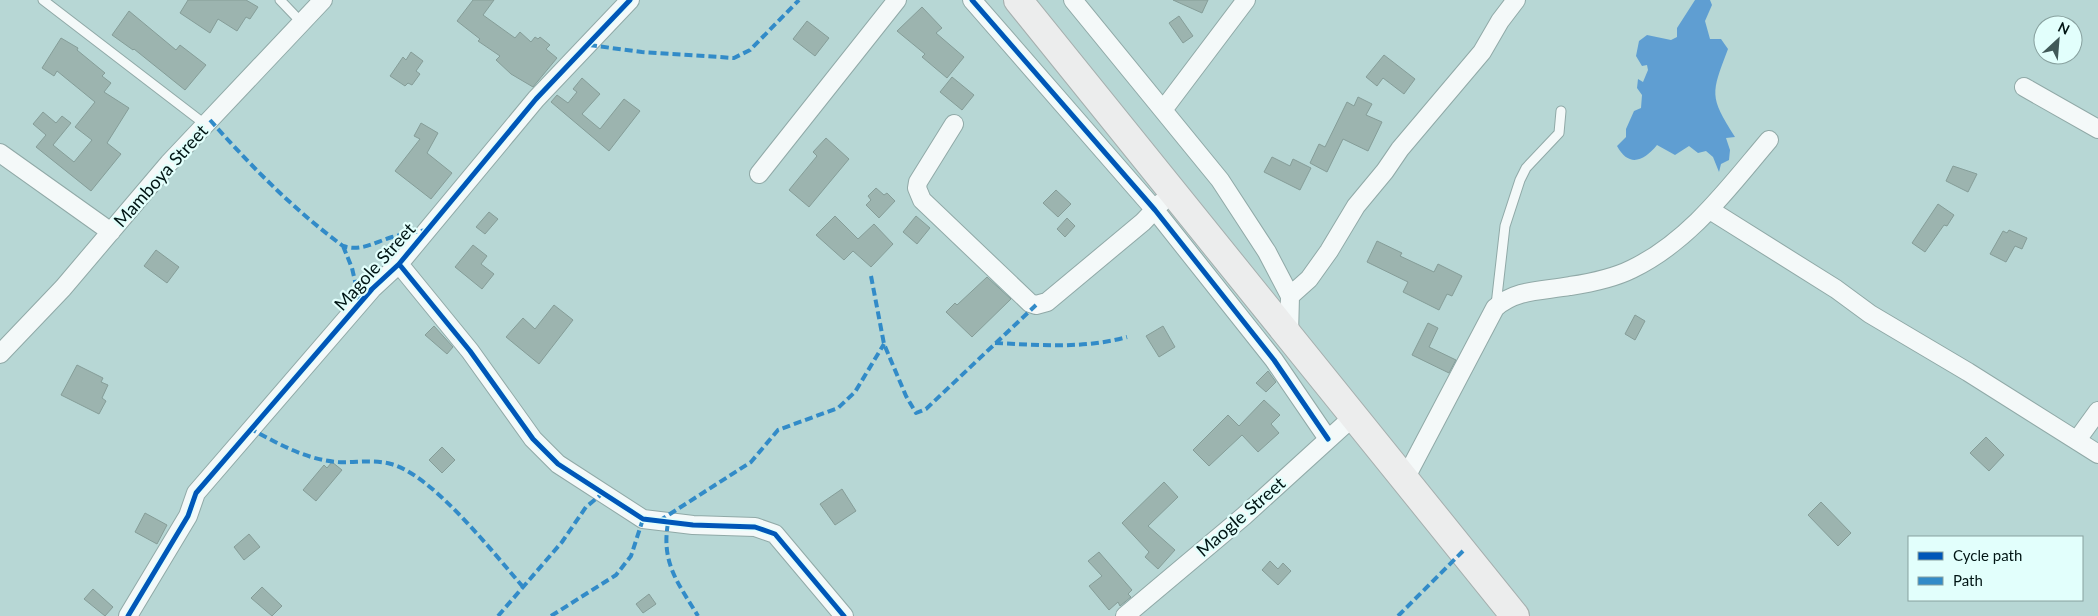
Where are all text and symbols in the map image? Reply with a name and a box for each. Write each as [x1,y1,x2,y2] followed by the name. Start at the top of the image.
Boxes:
[2033,15,2083,65] north arrow
[2055,18,2072,38] text: N
[109,119,212,231] street label: Mamboya Street
[329,217,420,315] street label: Magole Street
[1191,471,1290,561] street label: Maogle Street
[1908,536,2083,601] legend
[1953,546,2022,564] text: Cycle path
[1953,571,1983,589] text: Path

